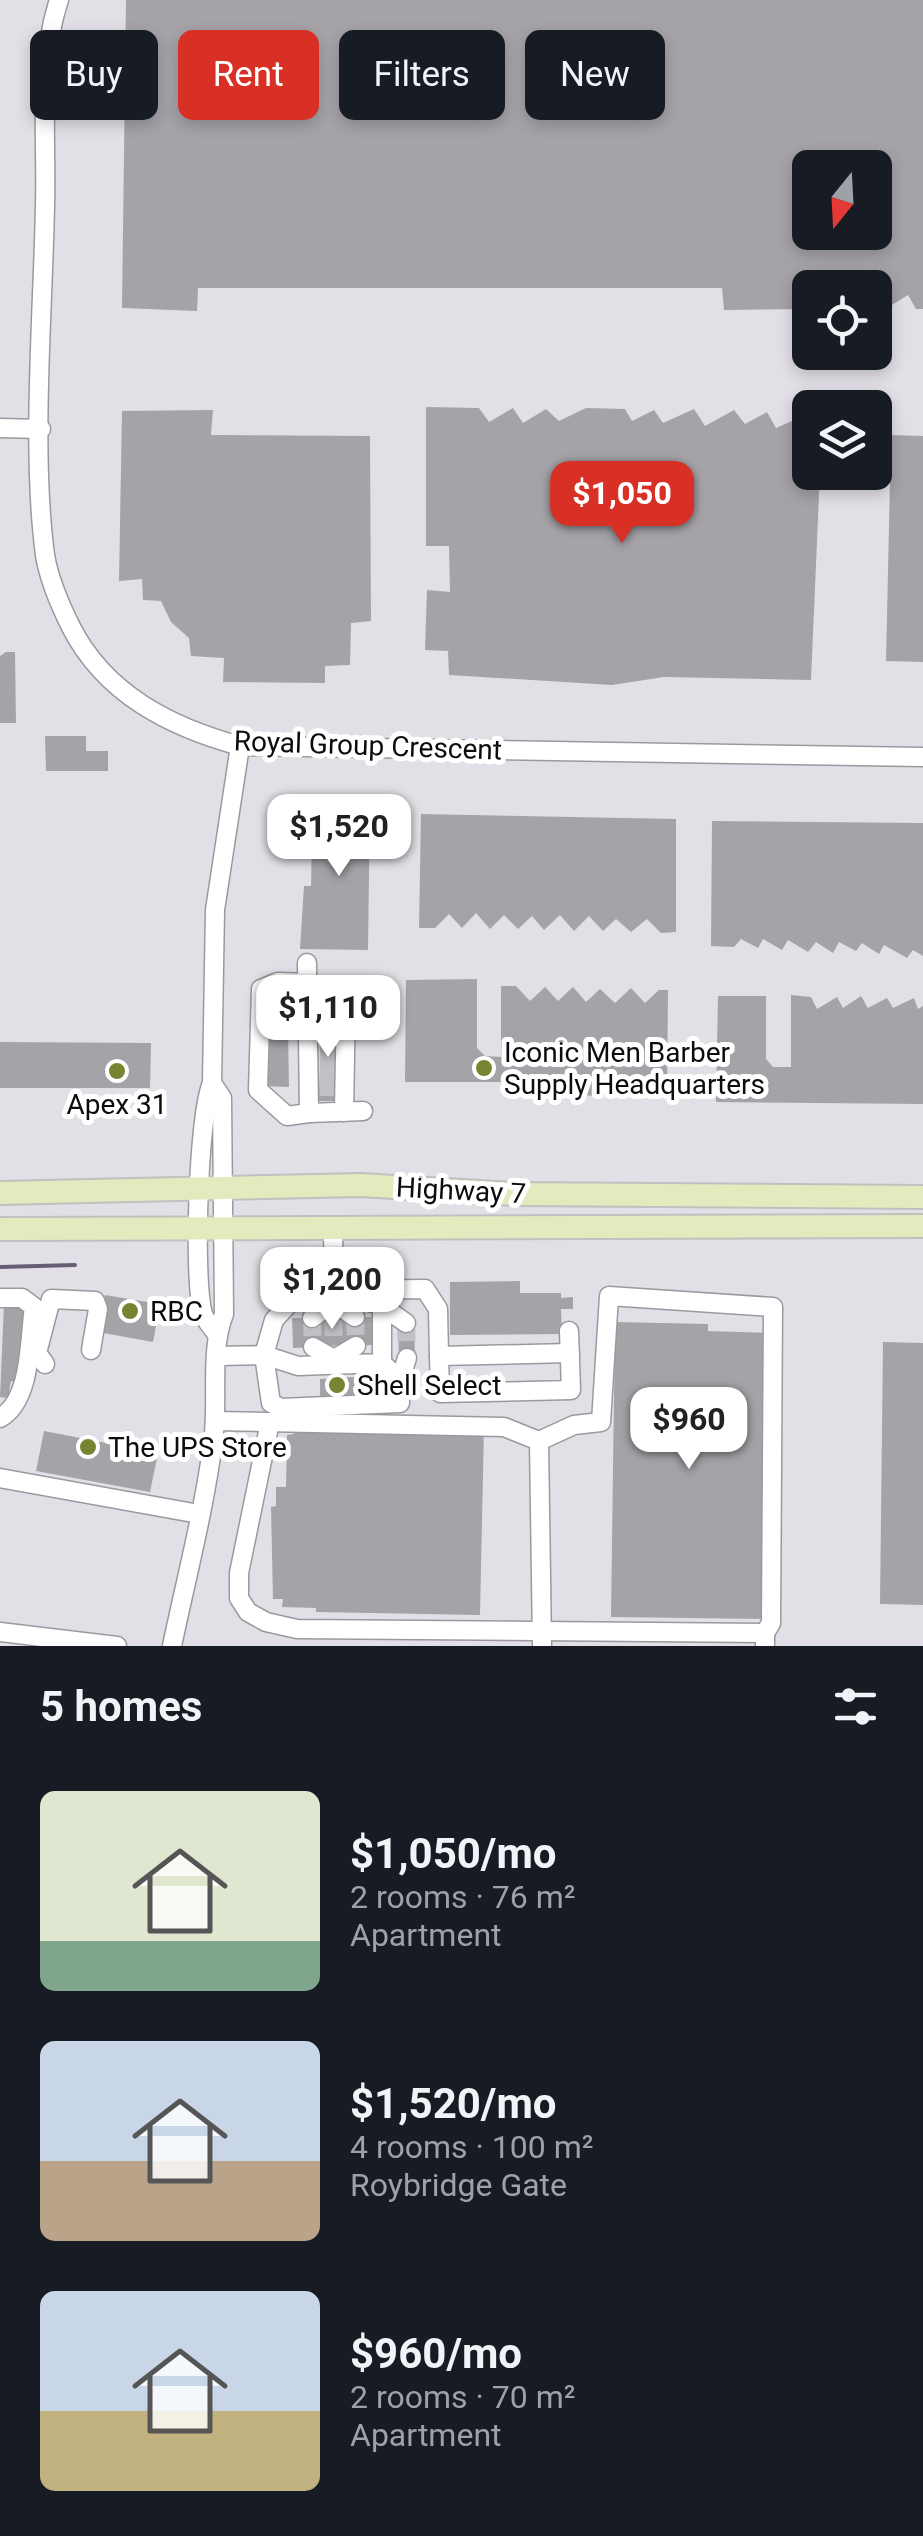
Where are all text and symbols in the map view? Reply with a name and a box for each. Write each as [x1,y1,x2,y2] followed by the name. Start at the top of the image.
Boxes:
[30,30,158,120] chip: Buy
[178,30,319,120] chip: Rent
[339,30,505,120] chip: Filters
[525,30,665,120] chip: New
[792,150,892,250] north arrow
[792,150,892,490] map controls
[792,270,892,370] button: locate
[792,390,892,490] button: layers
[541,461,703,546] pin: $1,050
[572,474,672,512] text: $1,050
[233,724,503,767] street label: Royal Group Crescent
[258,794,420,879] pin: $1,520
[289,807,389,845] text: $1,520
[247,975,409,1060] pin: $1,110
[278,988,378,1026] text: $1,110
[504,1036,765,1101] place label: Iconic Men Barber Supply Headquarters
[473,1057,495,1079] marker: Iconic Men Barber Supply Headquarters
[106,1060,128,1082] marker: Apex 31
[66,1088,168,1121] place label: Apex 31
[395,1171,527,1210] street label: Highway 7
[251,1247,413,1332] pin: $1,200
[282,1260,382,1298] text: $1,200
[150,1295,203,1328] place label: RBC
[119,1300,141,1322] marker: RBC
[357,1369,501,1402] place label: Shell Select
[326,1374,348,1396] marker: Shell Select
[630,1387,748,1472] pin: $960
[652,1400,726,1438] text: $960
[108,1431,287,1464] place label: The UPS Store
[77,1436,99,1458] marker: The UPS Store
[828,1679,883,1734] icon: filters
[40,1682,202,1731] text: 5 homes
[350,1829,557,1878] text: $1,050/mo
[120,1831,240,1951] icon: home
[350,1878,575,1916] text: 2 rooms · 76 m²
[350,1916,502,1954] text: Apartment
[350,2079,557,2128] text: $1,520/mo
[120,2081,240,2201] icon: home
[350,2128,593,2166] text: 4 rooms · 100 m²
[350,2166,567,2204] text: Roybridge Gate
[350,2329,522,2378] text: $960/mo
[120,2331,240,2451] icon: home
[350,2378,575,2416] text: 2 rooms · 70 m²
[350,2416,502,2454] text: Apartment

